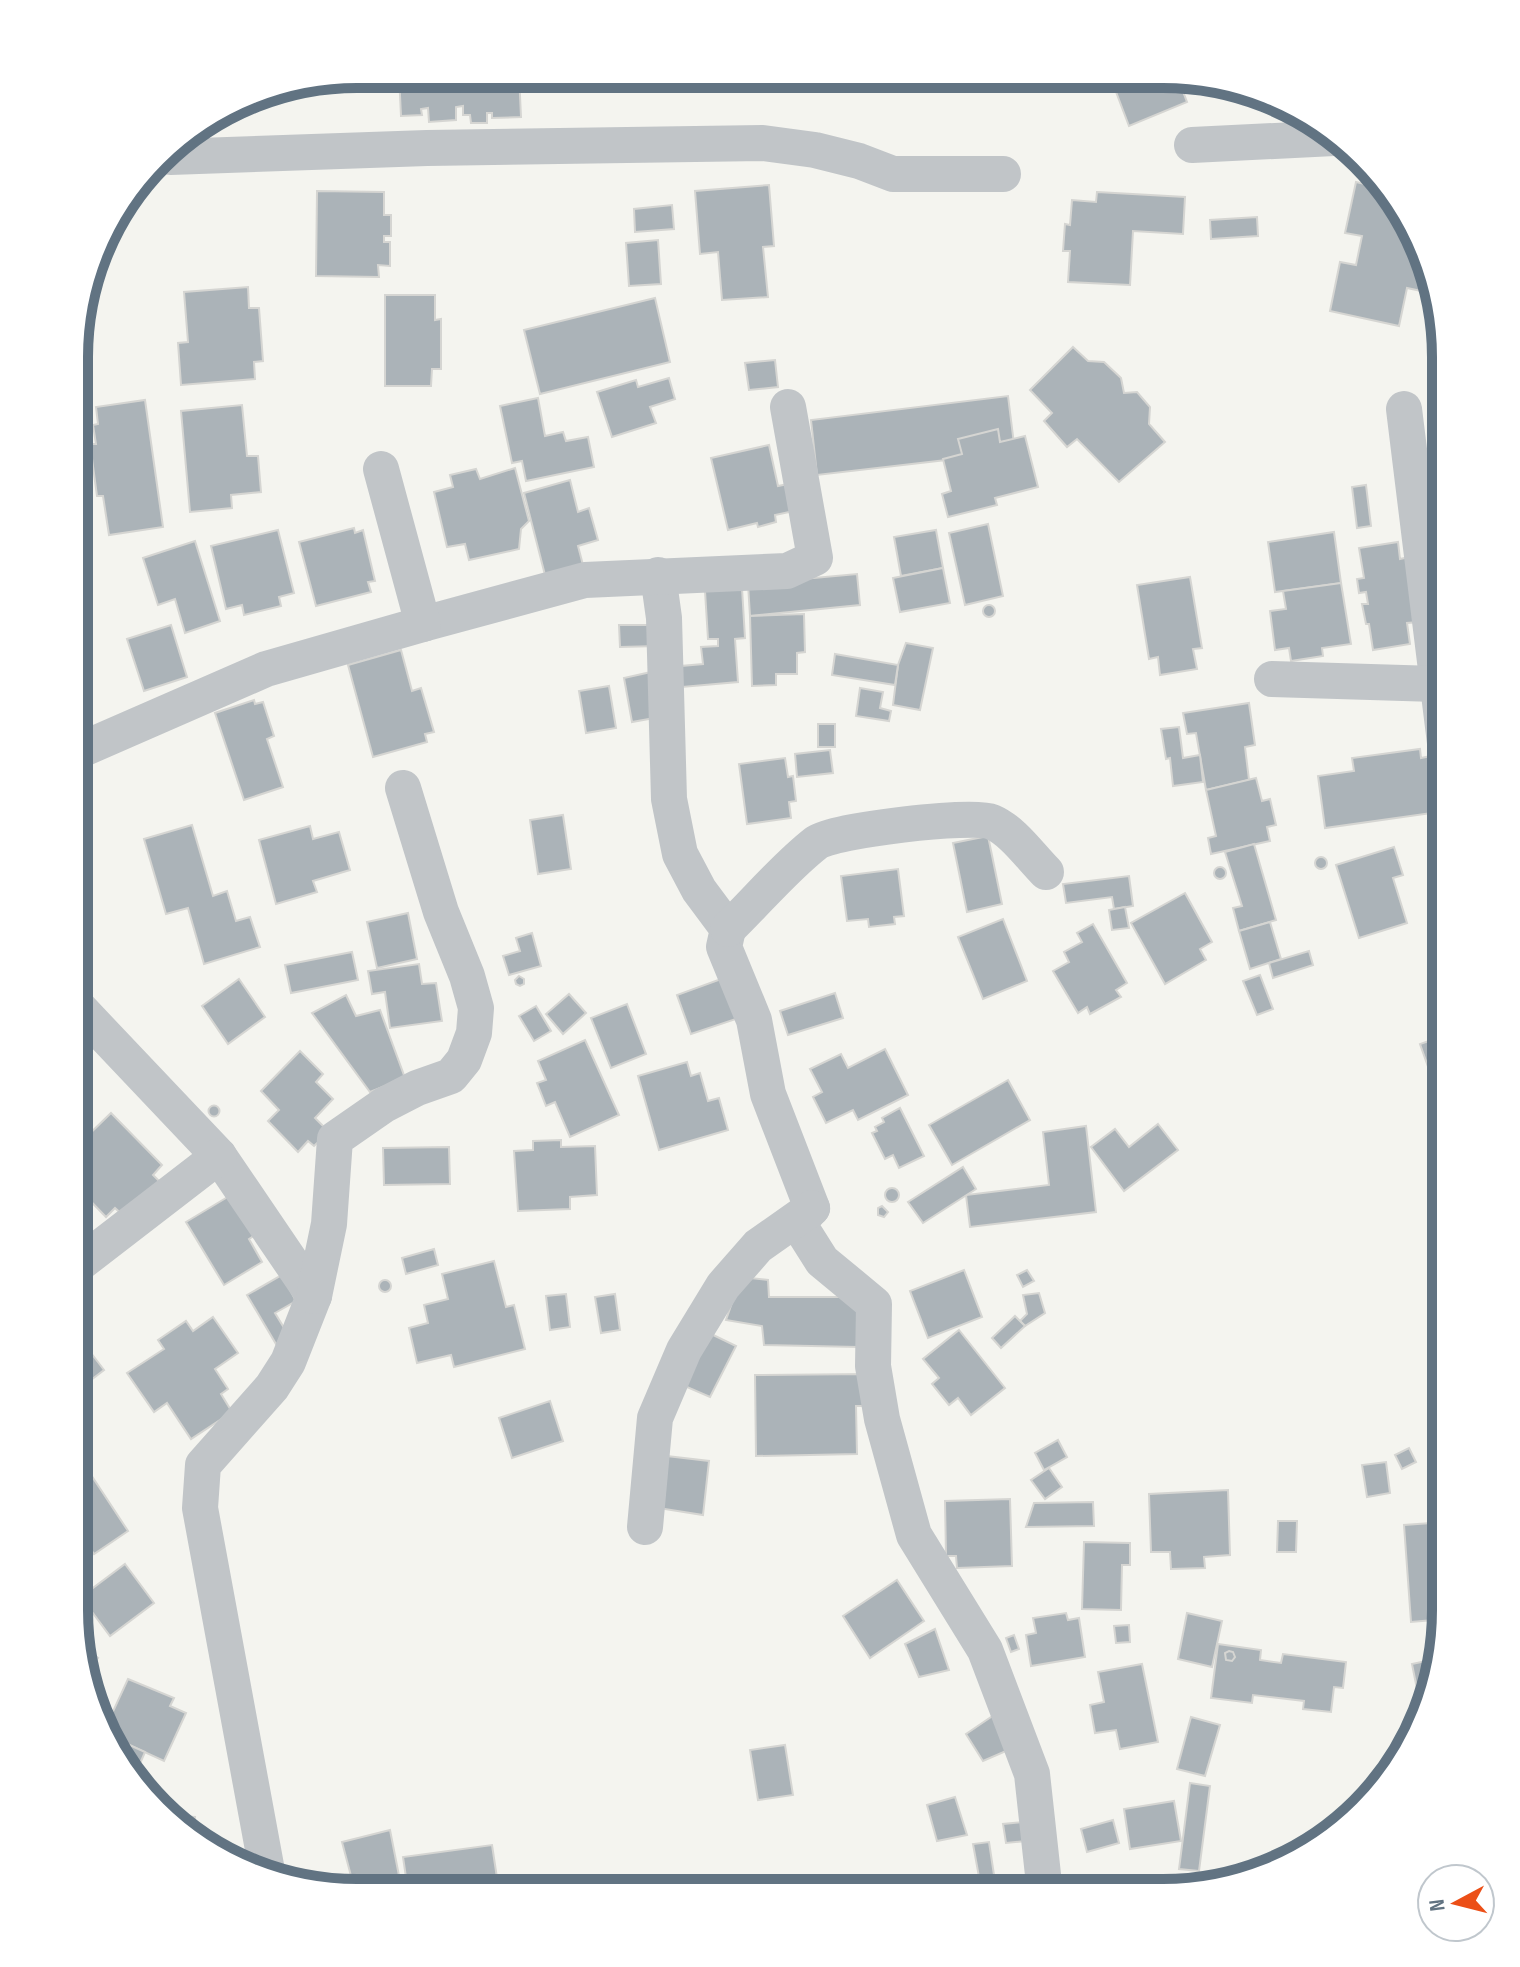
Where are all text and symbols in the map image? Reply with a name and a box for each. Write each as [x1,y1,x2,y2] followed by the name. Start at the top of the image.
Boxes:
[1416,1863,1496,1943] north arrow
[1424,1898,1452,1913] text: N

